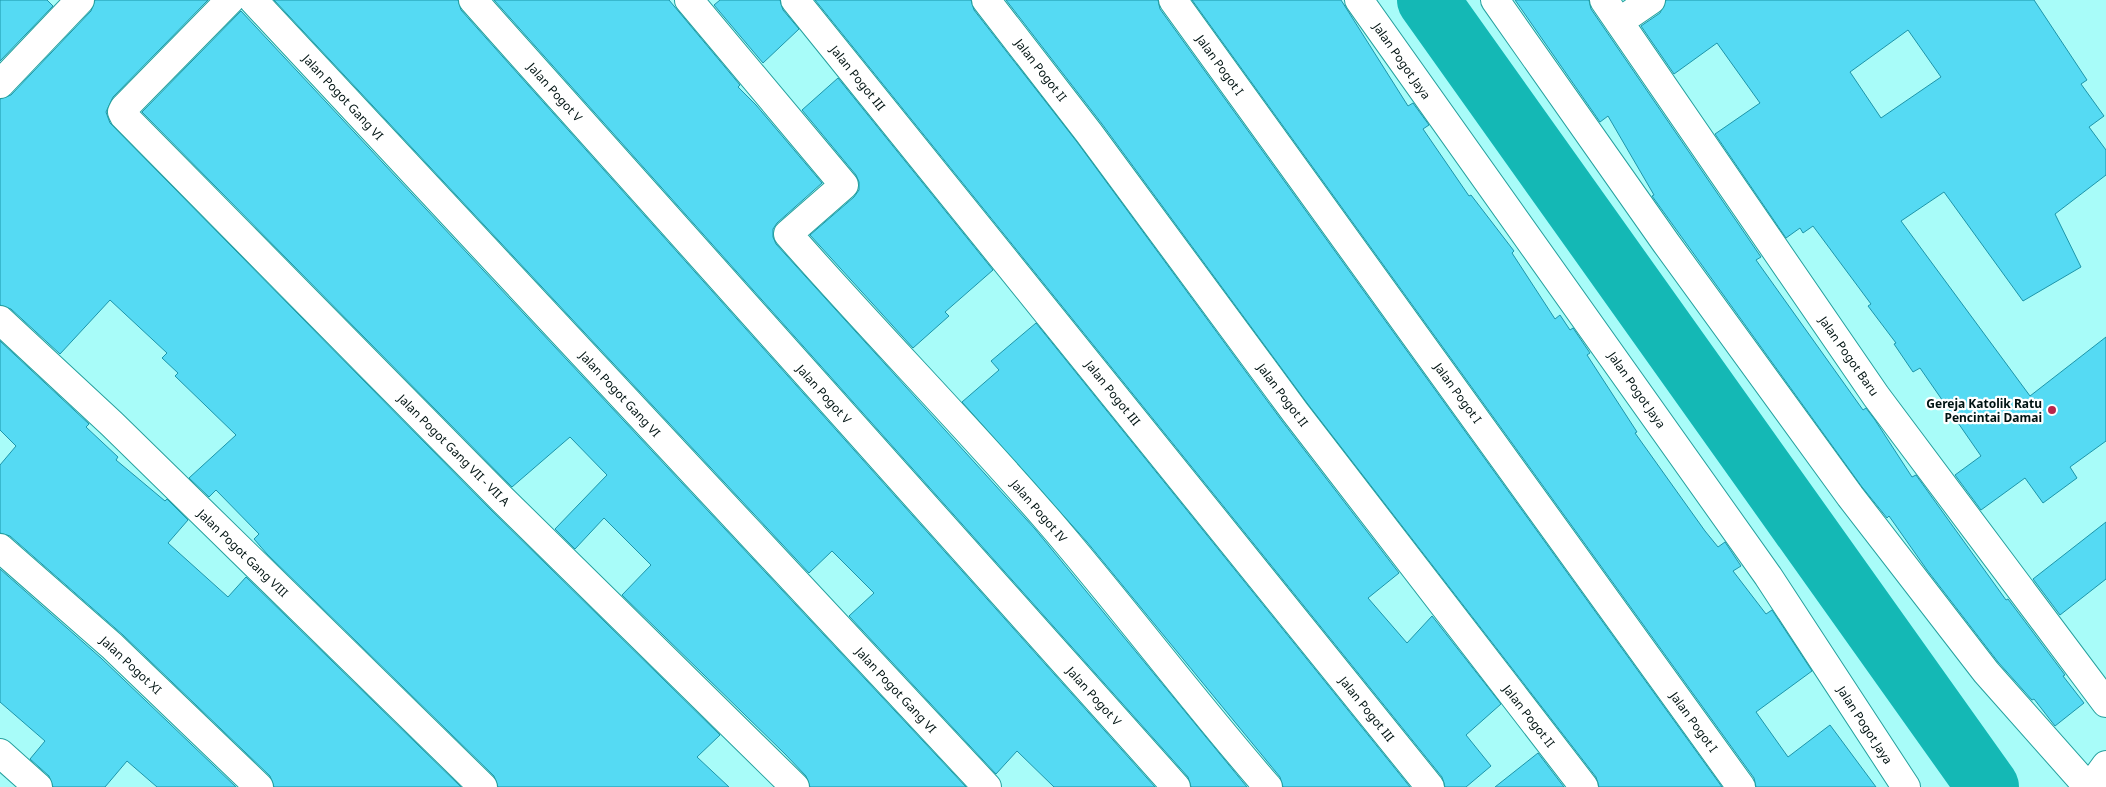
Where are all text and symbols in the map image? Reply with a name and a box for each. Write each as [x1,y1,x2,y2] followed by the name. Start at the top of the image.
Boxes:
[1369,19,1435,103] street label: Jalan Pogot Jaya
[1192,30,1248,99] street label: Jalan Pogot I
[1011,34,1071,105] street label: Jalan Pogot II
[826,41,890,114] street label: Jalan Pogot III
[298,50,387,144] street label: Jalan Pogot Gang VI
[523,58,587,126] street label: Jalan Pogot V
[1815,312,1883,399] street label: Jalan Pogot Baru
[575,347,664,441] street label: Jalan Pogot Gang VI
[1604,348,1670,432] street label: Jalan Pogot Jaya
[1081,356,1145,429] street label: Jalan Pogot III
[1430,358,1486,427] street label: Jalan Pogot I
[1253,359,1312,430] street label: Jalan Pogot II
[792,360,856,428] street label: Jalan Pogot V
[394,390,514,510] street label: Jalan Pogot Gang VII - VII A
[1926,395,2042,426] place label: Gereja Katolik Ratu Pencintai Damai
[2046,404,2058,416] marker: Gereja Katolik Ratu Pencintai Damai
[1006,475,1072,547] street label: Jalan Pogot IV
[193,505,292,601] street label: Jalan Pogot Gang VIII
[96,631,165,698] street label: Jalan Pogot XI
[851,643,940,737] street label: Jalan Pogot Gang VI
[1062,662,1126,730] street label: Jalan Pogot V
[1335,672,1399,745] street label: Jalan Pogot III
[1499,680,1559,751] street label: Jalan Pogot II
[1833,682,1897,767] street label: Jalan Pogot Jaya
[1666,687,1722,756] street label: Jalan Pogot I

